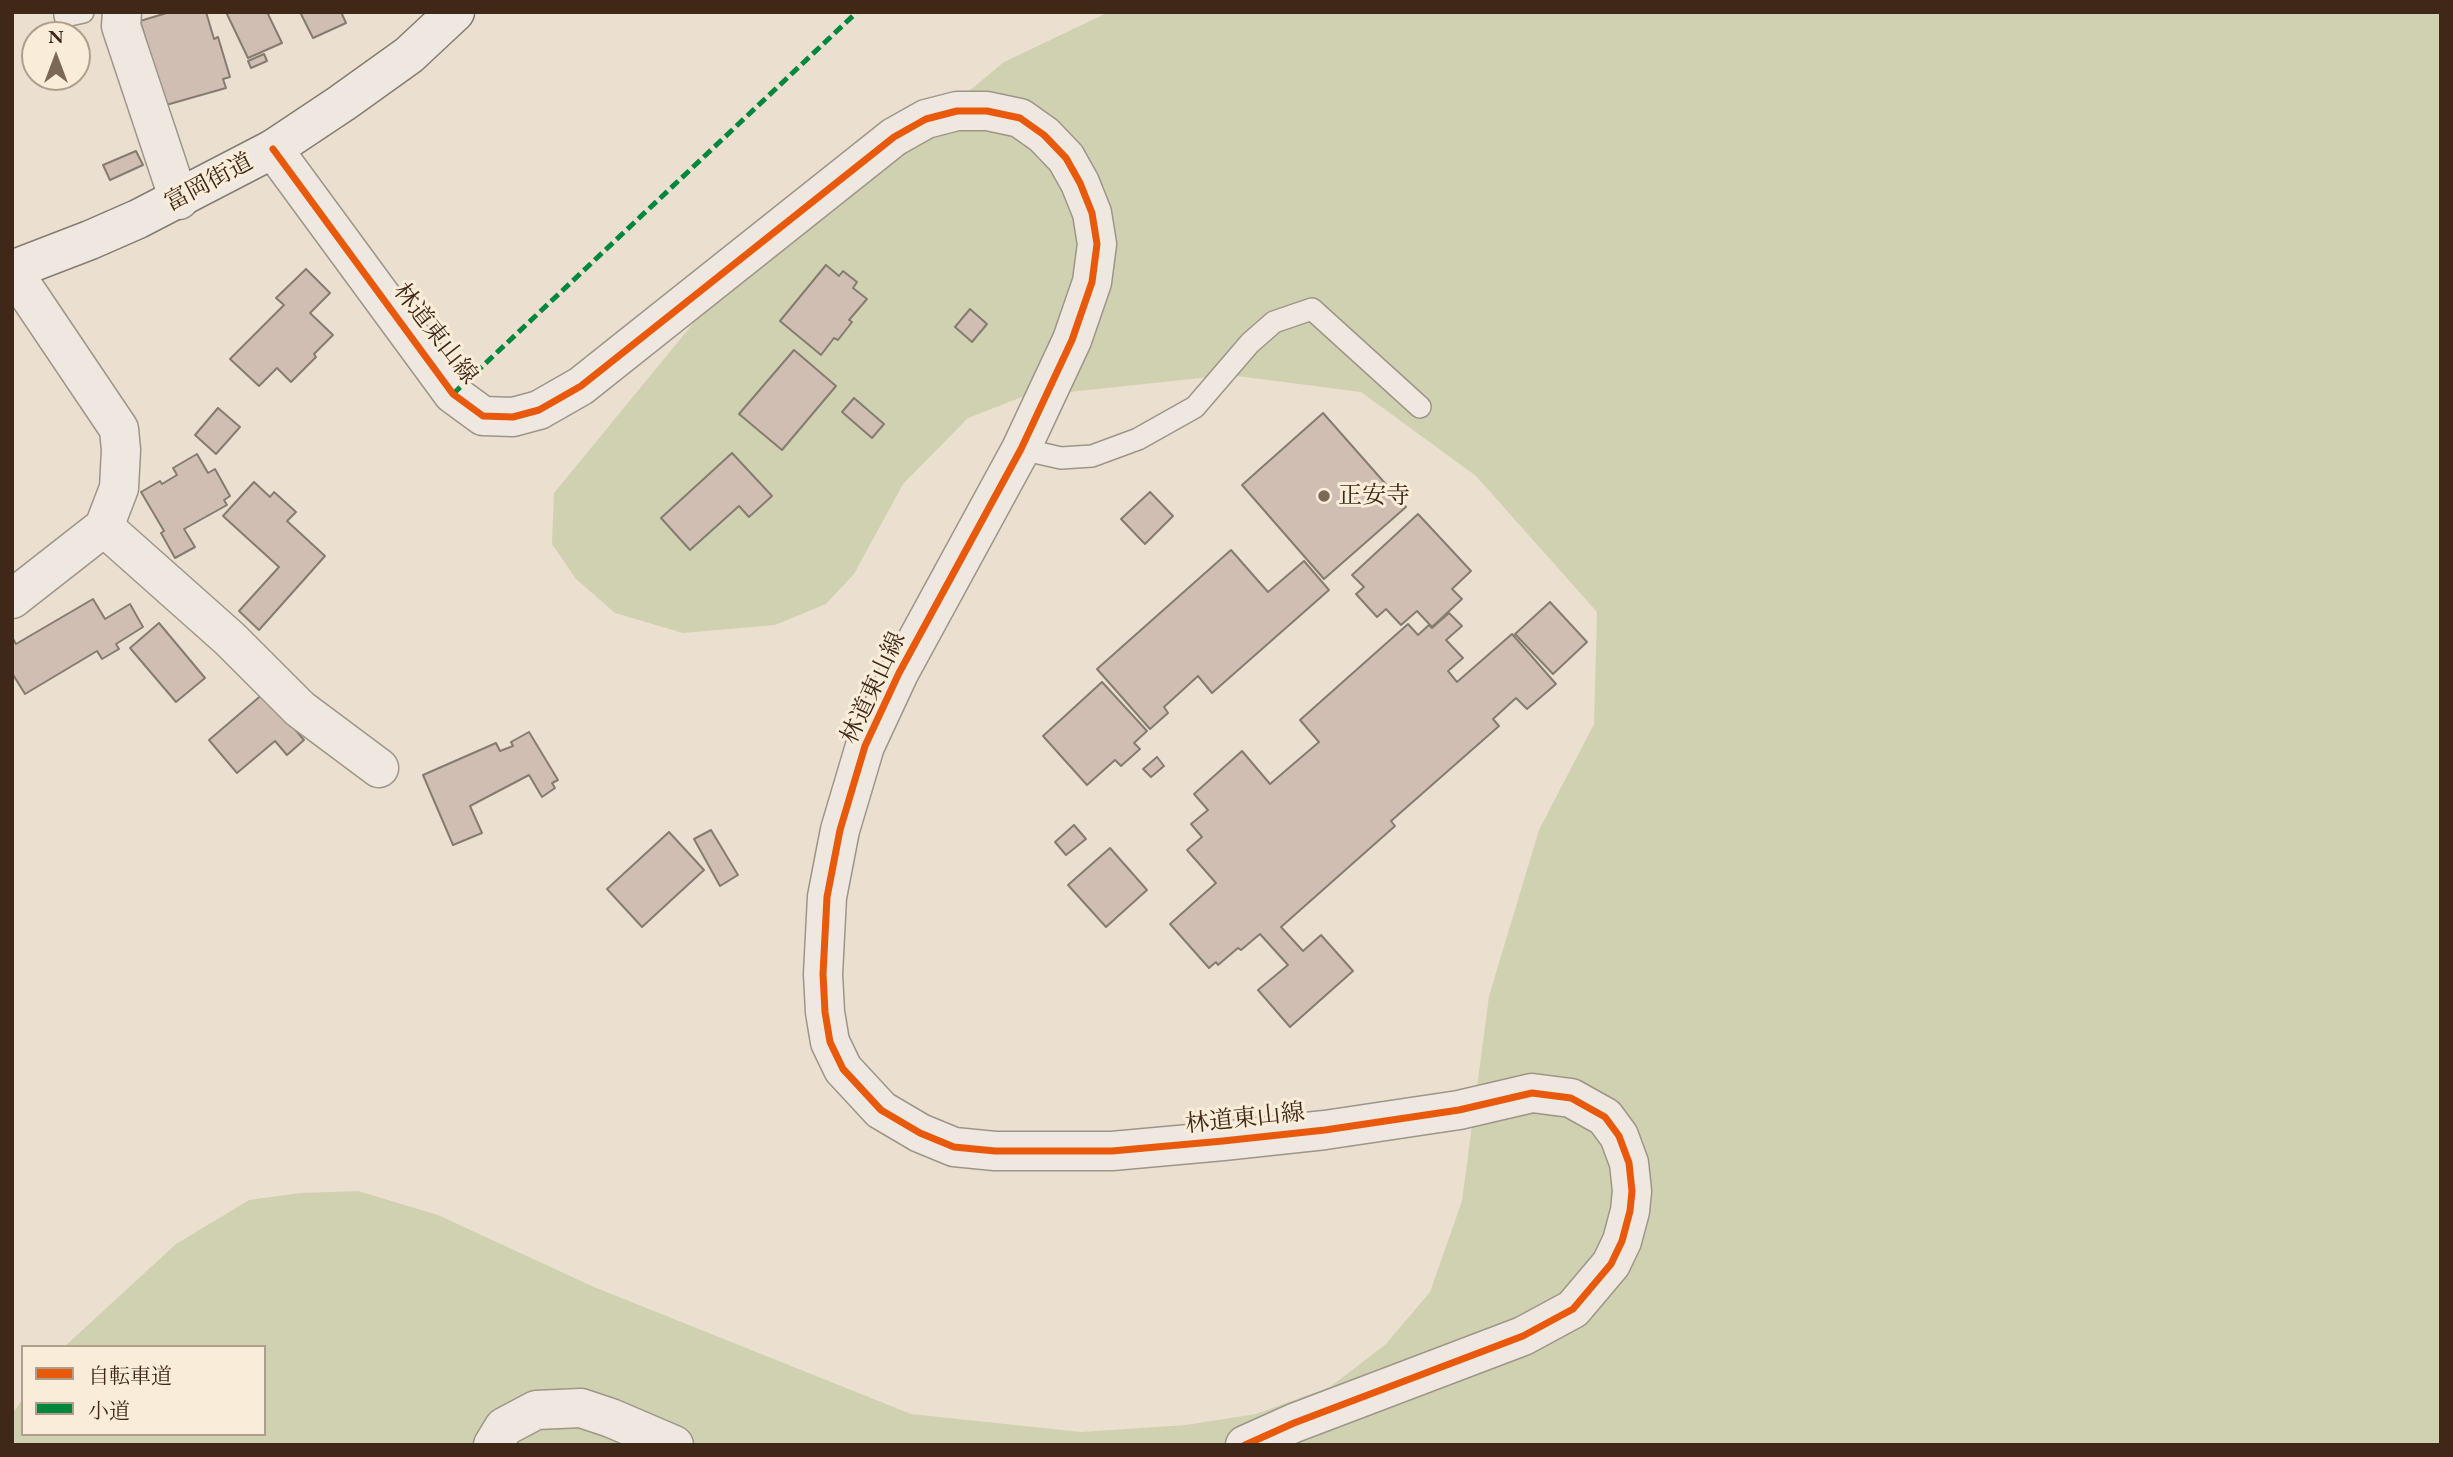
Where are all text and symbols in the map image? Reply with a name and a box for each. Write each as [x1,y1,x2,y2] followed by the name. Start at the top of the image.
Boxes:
[21,21,91,91] north arrow
[48,24,64,49] text: N
[160,148,258,218] street label: 富岡街道
[387,278,483,390] street label: 林道東山線
[1338,482,1410,510] place label: 正安寺
[1316,488,1332,504] marker: 正安寺
[836,628,912,748] street label: 林道東山線
[1184,1098,1306,1140] street label: 林道東山線
[21,1345,266,1436] legend
[88,1362,172,1389] text: 自転車道
[88,1397,130,1424] text: 小道

